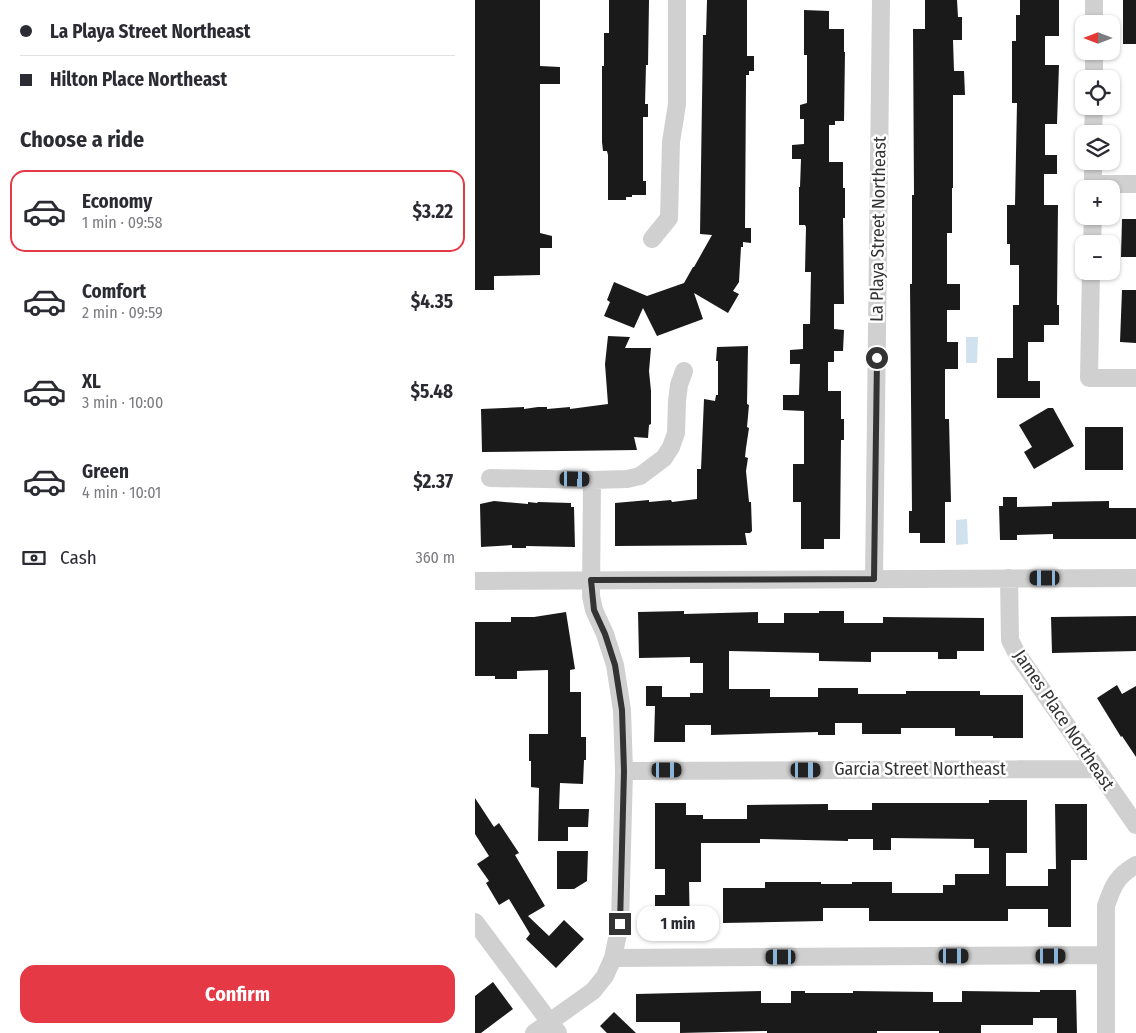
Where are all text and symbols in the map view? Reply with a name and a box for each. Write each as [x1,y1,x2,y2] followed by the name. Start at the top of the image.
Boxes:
[1075,15,1120,60] north arrow
[1075,15,1120,280] map controls
[50,20,250,43] text: La Playa Street Northeast
[50,68,227,91] text: Hilton Place Northeast
[1075,70,1120,115] button: locate
[1075,125,1120,170] button: layers
[20,126,144,153] text: Choose a ride
[865,136,891,322] street label: La Playa Street Northeast
[1075,180,1120,225] button: +
[22,189,67,234] icon: car
[82,190,152,213] text: Economy
[413,200,453,223] text: $3.22
[82,213,162,232] text: 1 min · 09:58
[1075,235,1120,280] button: −
[22,279,67,324] icon: car
[82,280,146,303] text: Comfort
[411,290,453,313] text: $4.35
[82,303,163,322] text: 2 min · 09:59
[866,347,888,369] route start
[22,369,67,414] icon: car
[82,370,101,393] text: XL
[410,380,453,403] text: $5.48
[82,393,163,412] text: 3 min · 10:00
[22,459,67,504] icon: car
[82,460,129,483] text: Green
[413,470,453,493] text: $2.37
[559,471,590,487] car
[82,483,161,502] text: 4 min · 10:01
[20,544,48,572] icon: cash
[60,546,97,569] text: Cash
[415,548,455,567] text: 360 m
[1030,571,1060,586] car
[1009,646,1119,794] street label: James Place Northeast
[834,758,1006,780] street label: Garcia Street Northeast
[652,763,682,778] car
[791,763,821,778] car
[637,906,720,942] callout: 1 min
[609,913,631,935] route end
[661,914,695,933] text: 1 min
[939,949,969,964] car
[1036,949,1066,964] car
[766,950,796,965] car
[20,965,455,1023] button: Confirm

